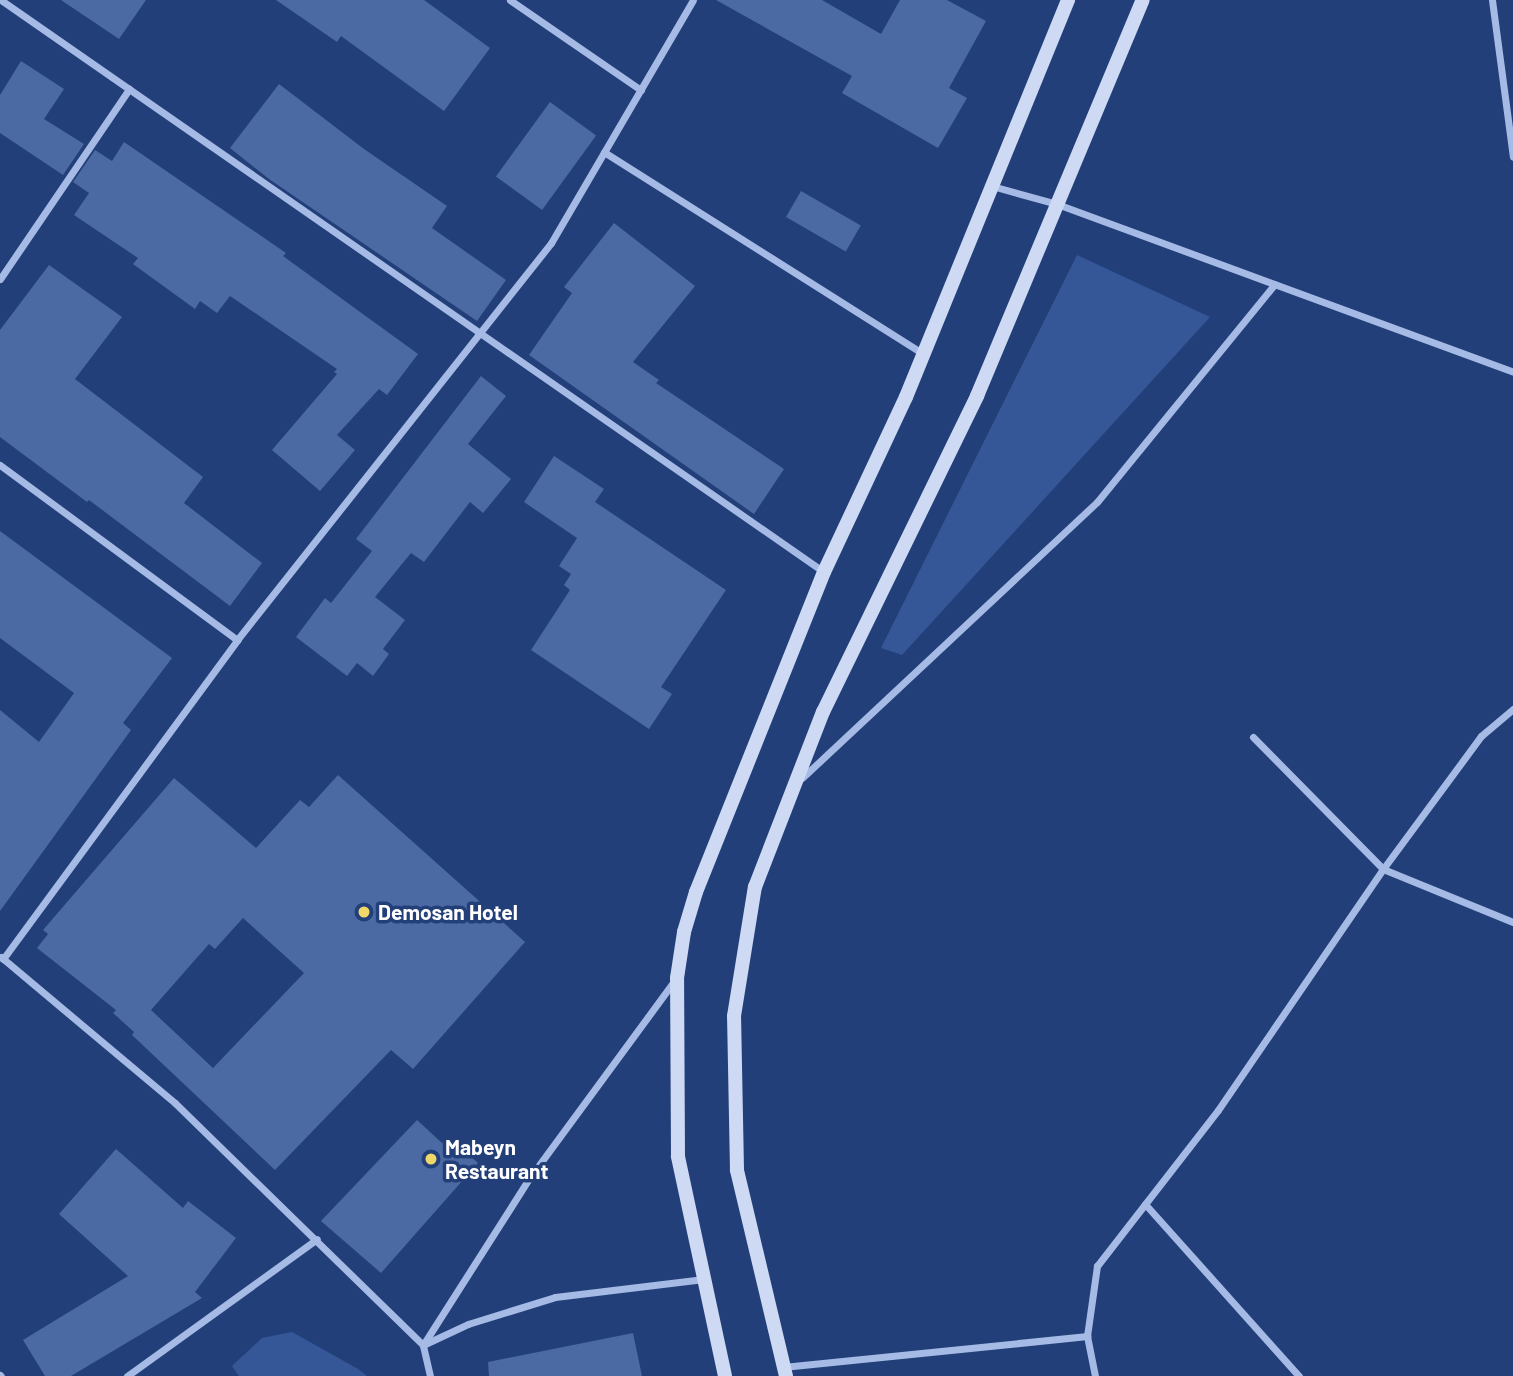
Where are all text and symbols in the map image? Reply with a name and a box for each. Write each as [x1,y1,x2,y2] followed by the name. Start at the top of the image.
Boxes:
[378,899,518,925] place label: Demosan Hotel
[356,904,372,920] marker: Demosan Hotel
[445,1134,549,1184] place label: Mabeyn Restaurant
[423,1151,439,1167] marker: Mabeyn Restaurant

